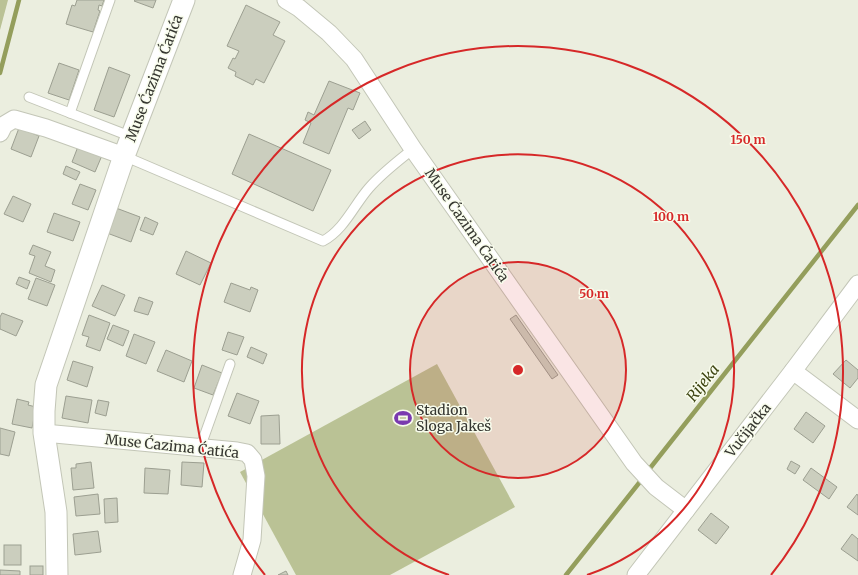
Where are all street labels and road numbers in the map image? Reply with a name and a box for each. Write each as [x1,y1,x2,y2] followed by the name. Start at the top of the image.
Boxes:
[121,11,187,144] street label: Muse Ćazima Ćatića
[421,165,513,286] street label: Muse Ćazima Ćatića
[721,399,775,462] street label: Vučijačka
[104,430,240,462] street label: Muse Ćazima Ćatića

